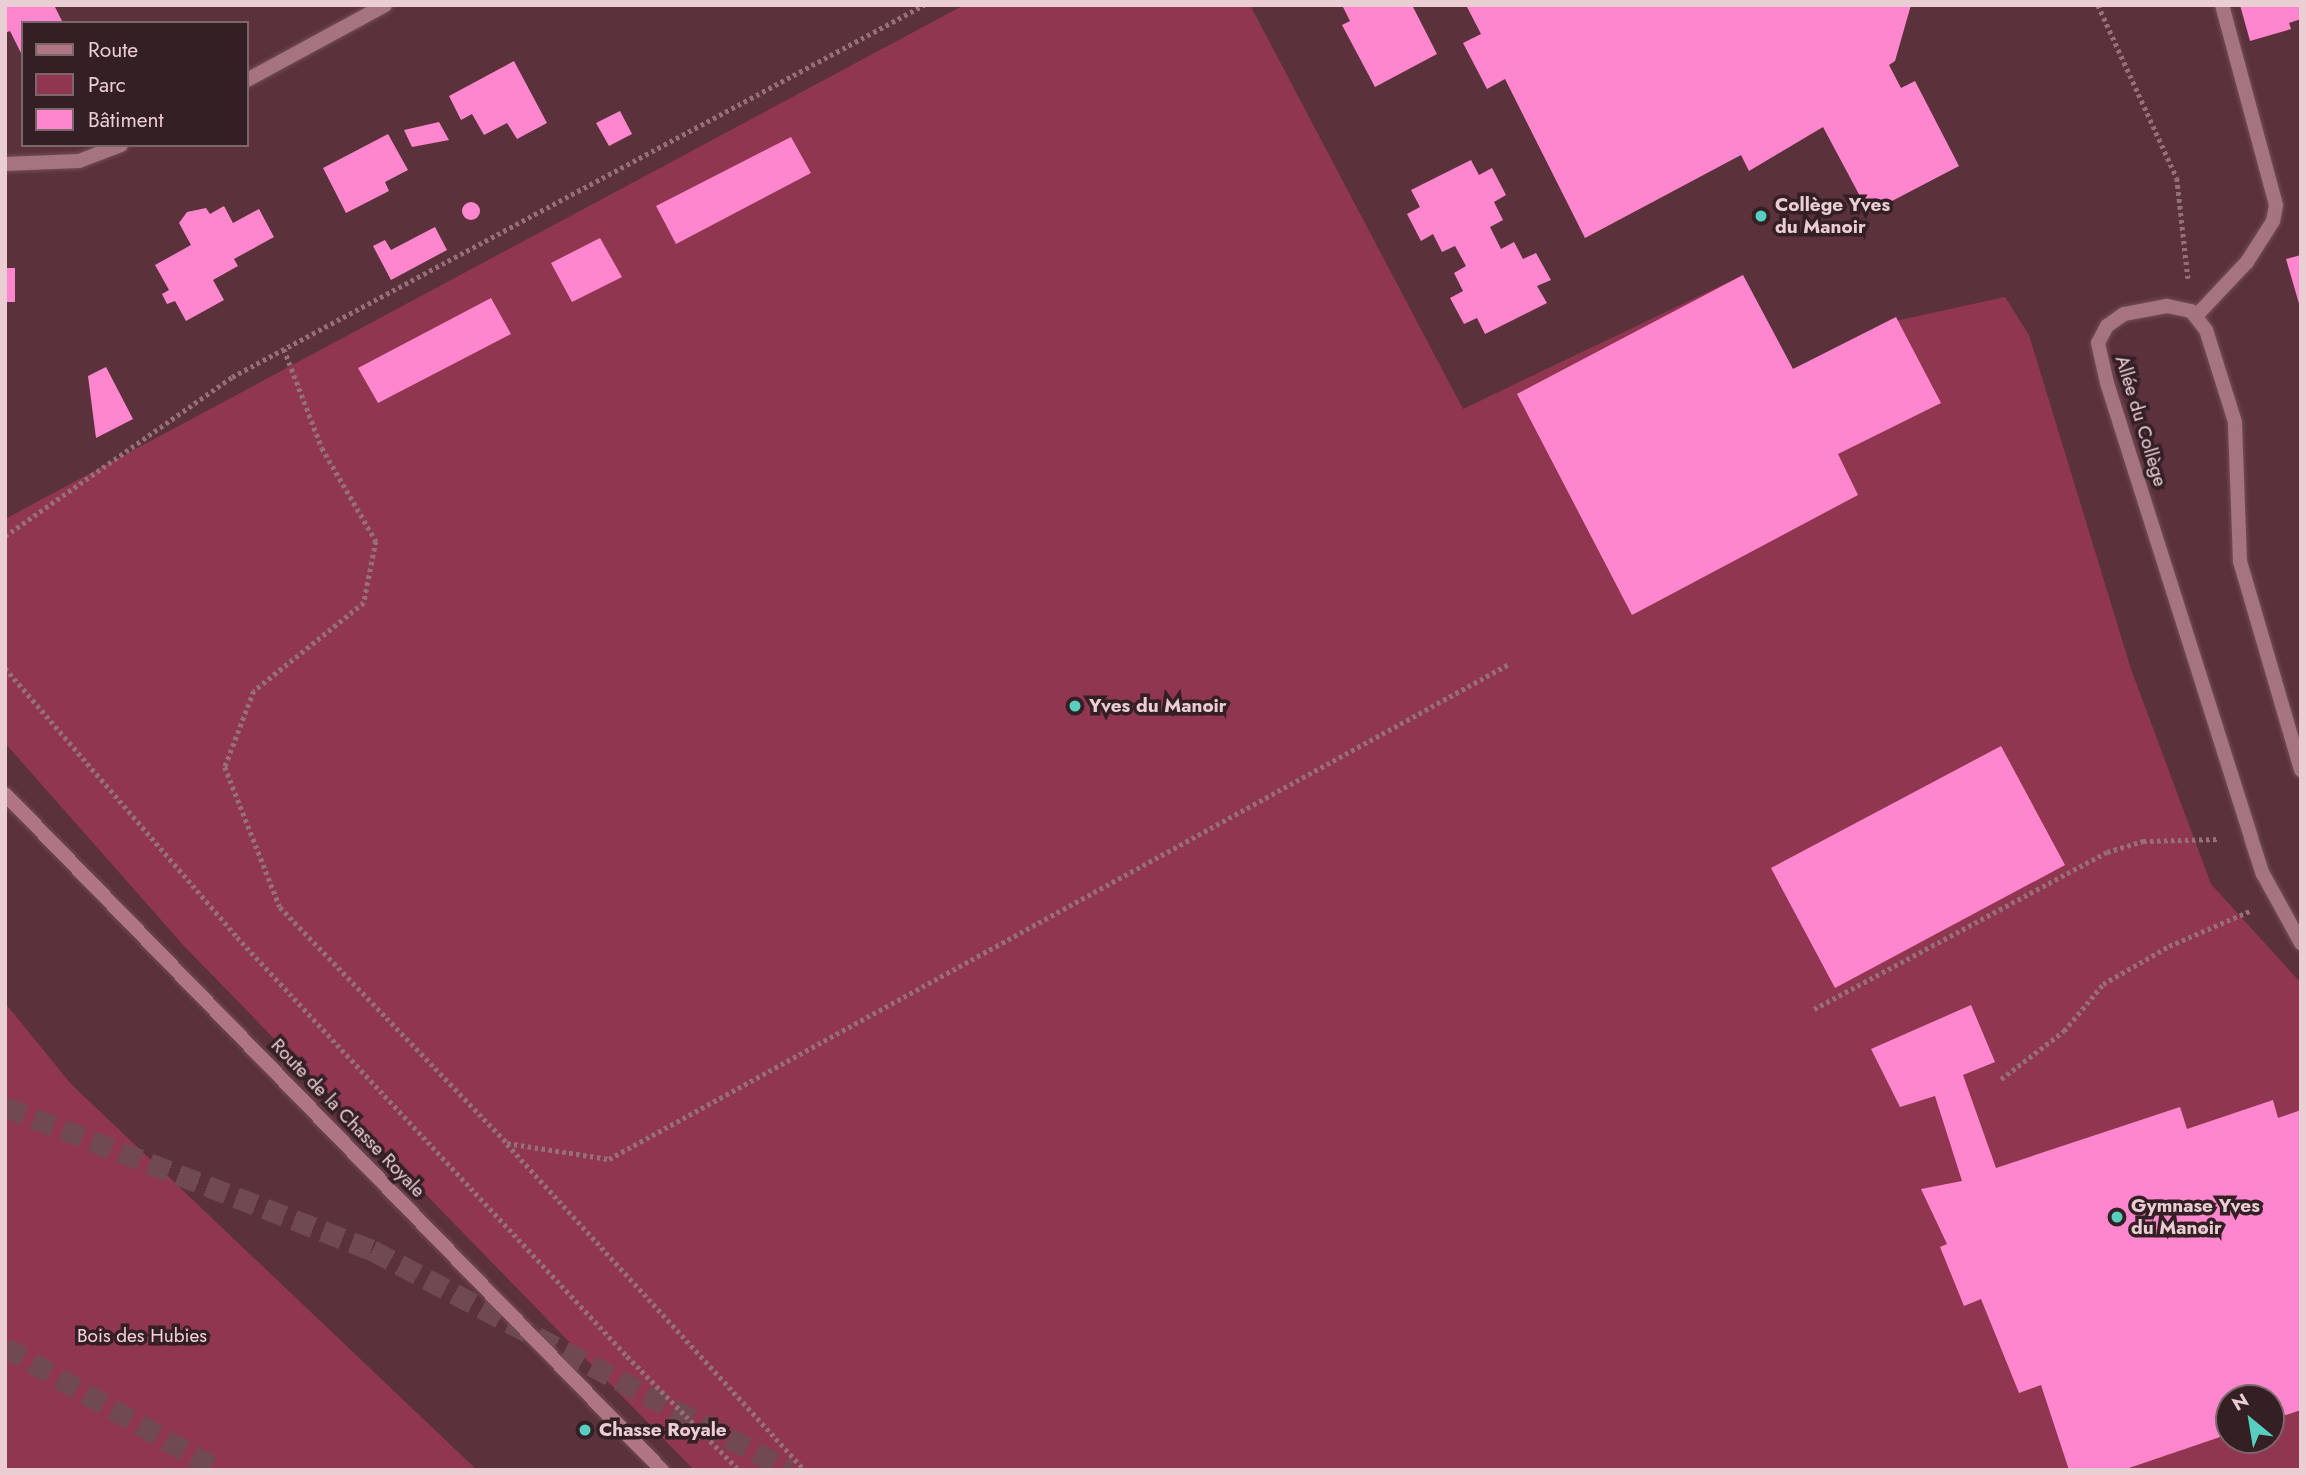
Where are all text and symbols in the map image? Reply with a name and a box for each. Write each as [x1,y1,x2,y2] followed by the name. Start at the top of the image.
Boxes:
[21,21,248,147] legend
[88,35,138,65] text: Route
[88,70,126,100] text: Parc
[88,105,164,135] text: Bâtiment
[1775,194,1890,238] place label: Collège Yves du Manoir
[1753,208,1769,224] marker: Collège Yves du Manoir
[2110,353,2172,489] street label: Allée du Collège
[1089,695,1227,717] place label: Yves du Manoir
[1067,698,1083,714] marker: Yves du Manoir
[266,1034,430,1202] street label: Route de la Chasse Royale
[2131,1195,2260,1239] place label: Gymnase Yves du Manoir
[2109,1209,2125,1225] marker: Gymnase Yves du Manoir
[77,1325,207,1347] park label: Bois des Hubies
[2215,1384,2285,1454] north arrow
[2227,1387,2254,1418] text: N
[599,1419,727,1441] place label: Chasse Royale
[577,1422,593,1438] marker: Chasse Royale

